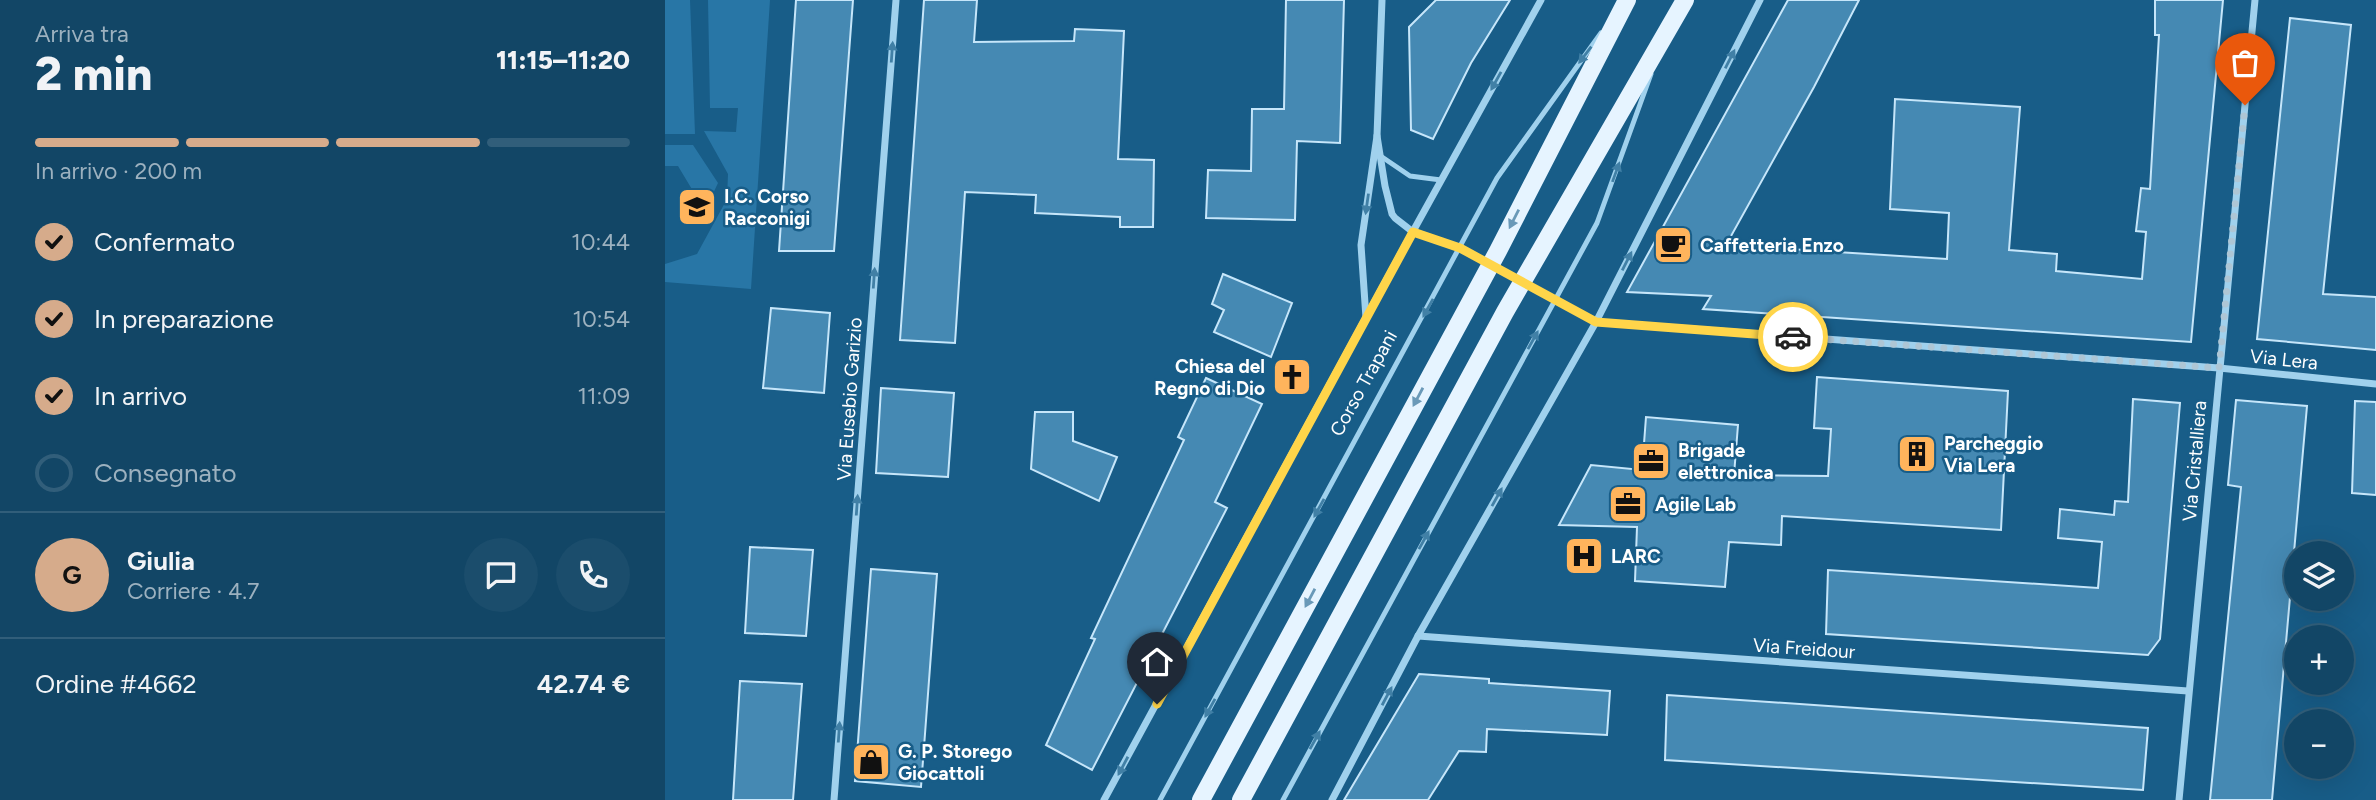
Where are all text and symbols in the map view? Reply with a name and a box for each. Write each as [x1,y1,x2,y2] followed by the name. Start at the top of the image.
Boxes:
[35,20,129,48] text: Arriva tra
[2215,33,2275,105] pin
[887,40,898,62] one-way arrow
[496,44,630,76] text: 11:15–11:20
[2226,44,2264,82] icon: bag
[35,46,152,102] text: 2 min
[1578,46,1592,64] one-way arrow
[1724,49,1735,69] one-way arrow
[1490,71,1502,91] one-way arrow
[35,157,202,185] text: In arrivo · 200 m
[1610,162,1621,183] one-way arrow
[724,185,810,230] place label: I.C. Corso Racconigi
[676,186,718,228] school or university icon: I.C. Corso Racconigi
[1362,193,1373,215] one-way arrow
[1508,209,1519,229] one-way arrow
[35,223,73,261] icon: check
[1652,224,1694,266] cafe icon: Caffetteria Enzo
[94,226,235,258] text: Confermato
[571,228,630,256] text: 10:44
[1700,234,1844,257] place label: Caffetteria Enzo
[1621,251,1632,271] one-way arrow
[869,267,880,289] one-way arrow
[1422,298,1434,318] one-way arrow
[35,300,73,338] icon: check
[1758,302,1828,372] courier
[94,303,274,335] text: In preparazione
[572,305,630,333] text: 10:54
[832,316,867,482] street label: Via Eusebio Garizio
[1774,318,1812,356] icon: car
[1325,326,1402,440] street label: Corso Trapani
[1527,331,1539,350] one-way arrow
[2249,344,2319,375] street label: Via Lera
[1154,355,1265,400] place label: Chiesa del Regno di Dio
[1271,356,1313,398] church icon: Chiesa del Regno di Dio
[35,377,73,415] icon: check
[94,380,187,412] text: In arrivo
[577,382,630,410] text: 11:09
[1412,388,1424,407] one-way arrow
[2178,400,2211,523] street label: Via Cristalliera
[1944,432,2043,477] place label: Parcheggio Via Lera
[1896,433,1938,475] building icon: Parcheggio Via Lera
[1678,439,1774,484] place label: Brigade elettronica
[1630,440,1672,482] office icon: Brigade elettronica
[94,457,237,489] text: Consegnato
[1607,483,1649,525] office icon: Agile Lab
[1491,488,1503,507] one-way arrow
[1655,493,1736,516] place label: Agile Lab
[852,494,863,516] one-way arrow
[1313,498,1325,518] one-way arrow
[1418,531,1430,550] one-way arrow
[1563,535,1605,577] hospital icon: LARC
[464,538,538,612] button: chat
[556,538,630,612] button: phone
[2284,541,2354,779] map controls
[2284,541,2354,611] button: layers
[127,545,195,577] text: Giulia
[1611,545,1661,568] place label: LARC
[62,559,82,591] text: G
[127,577,259,605] text: Corriere · 4.7
[1305,588,1317,608] one-way arrow
[2284,625,2354,695] button: +
[1127,632,1187,704] pin
[1752,633,1856,664] street label: Via Freidour
[1138,643,1176,681] icon: home
[35,668,197,700] text: Ordine #4662
[537,668,630,700] text: 42.74 €
[1381,686,1392,706] one-way arrow
[1204,698,1216,717] one-way arrow
[2284,709,2354,779] button: −
[834,721,845,743] one-way arrow
[1309,730,1321,750] one-way arrow
[898,740,1012,785] place label: G. P. Storego Giocattoli
[850,741,892,783] shop icon: G. P. Storego Giocattoli
[1117,756,1129,776] one-way arrow

